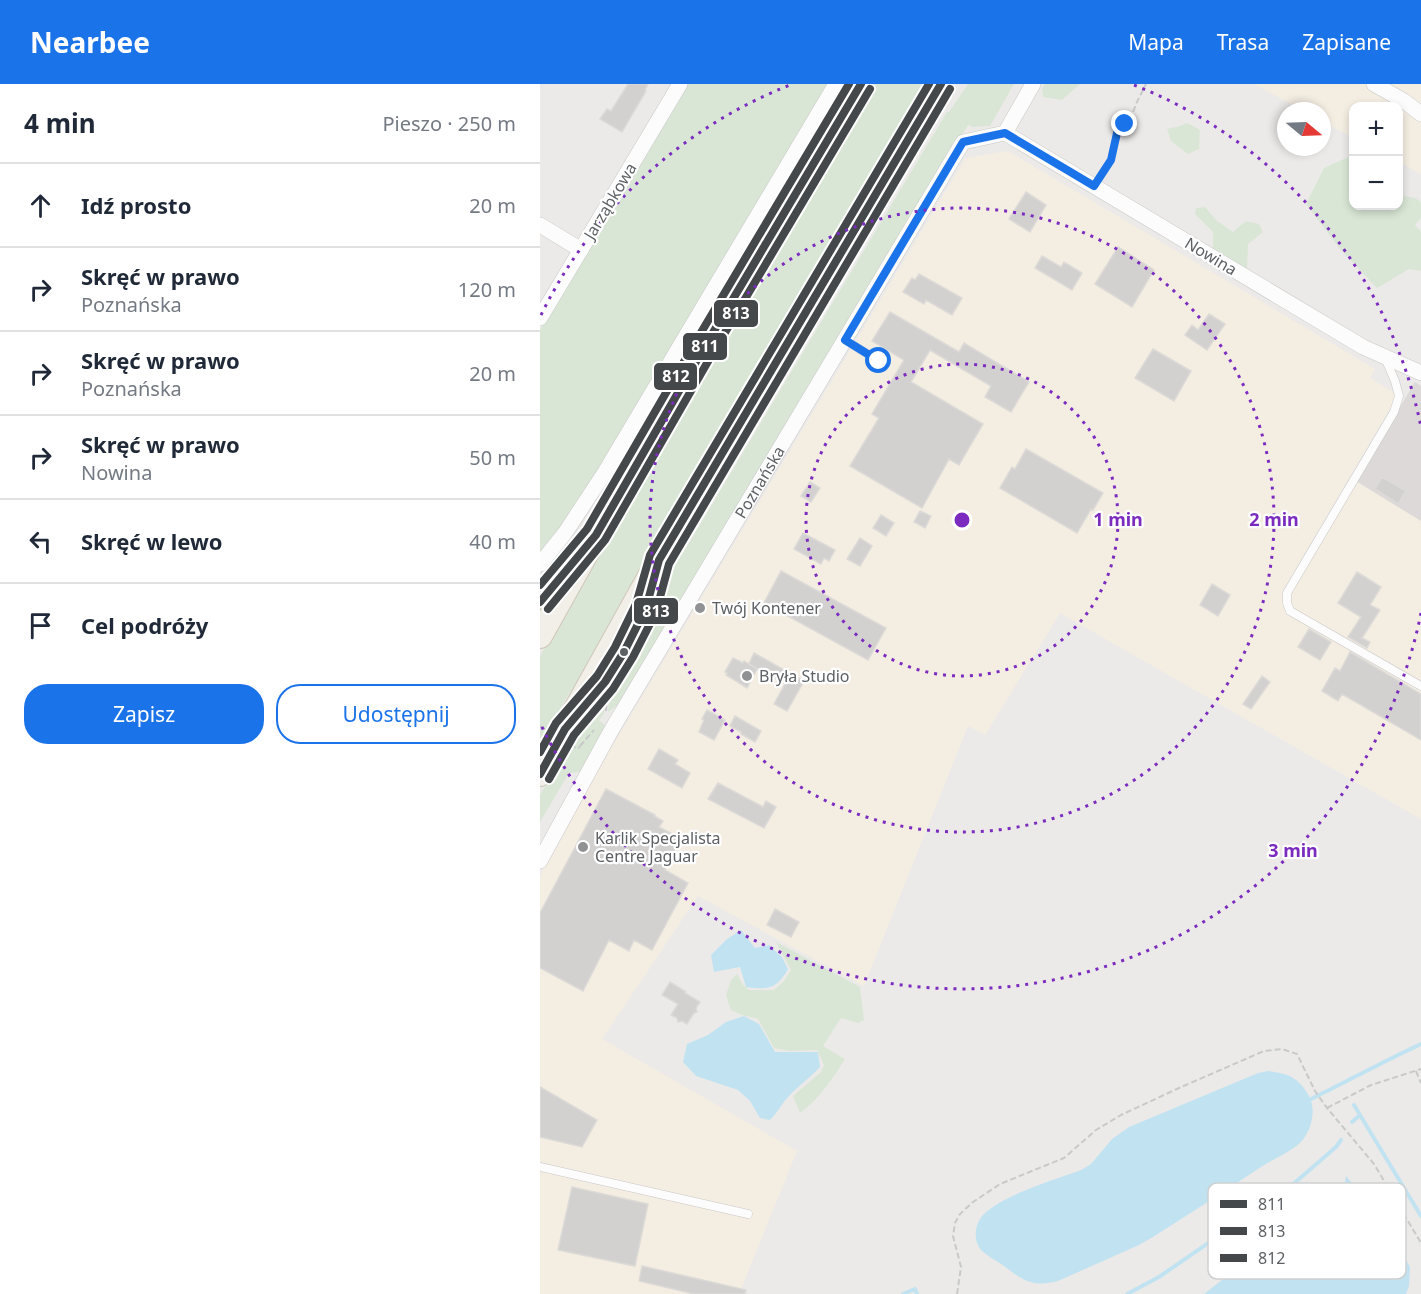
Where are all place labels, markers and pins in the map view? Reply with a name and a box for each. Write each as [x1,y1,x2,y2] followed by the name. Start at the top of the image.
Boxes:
[952,510,972,530] centre of rings
[712,597,821,619] place label: Twój Kontener
[693,601,707,615] marker: Twój Kontener
[618,646,630,658] unlabelled marker
[759,665,850,687] place label: Bryła Studio
[740,669,754,683] marker: Bryła Studio
[595,827,721,867] place label: Karlik Specjalista Centre Jaguar
[576,840,590,854] marker: Karlik Specjalista Centre Jaguar

